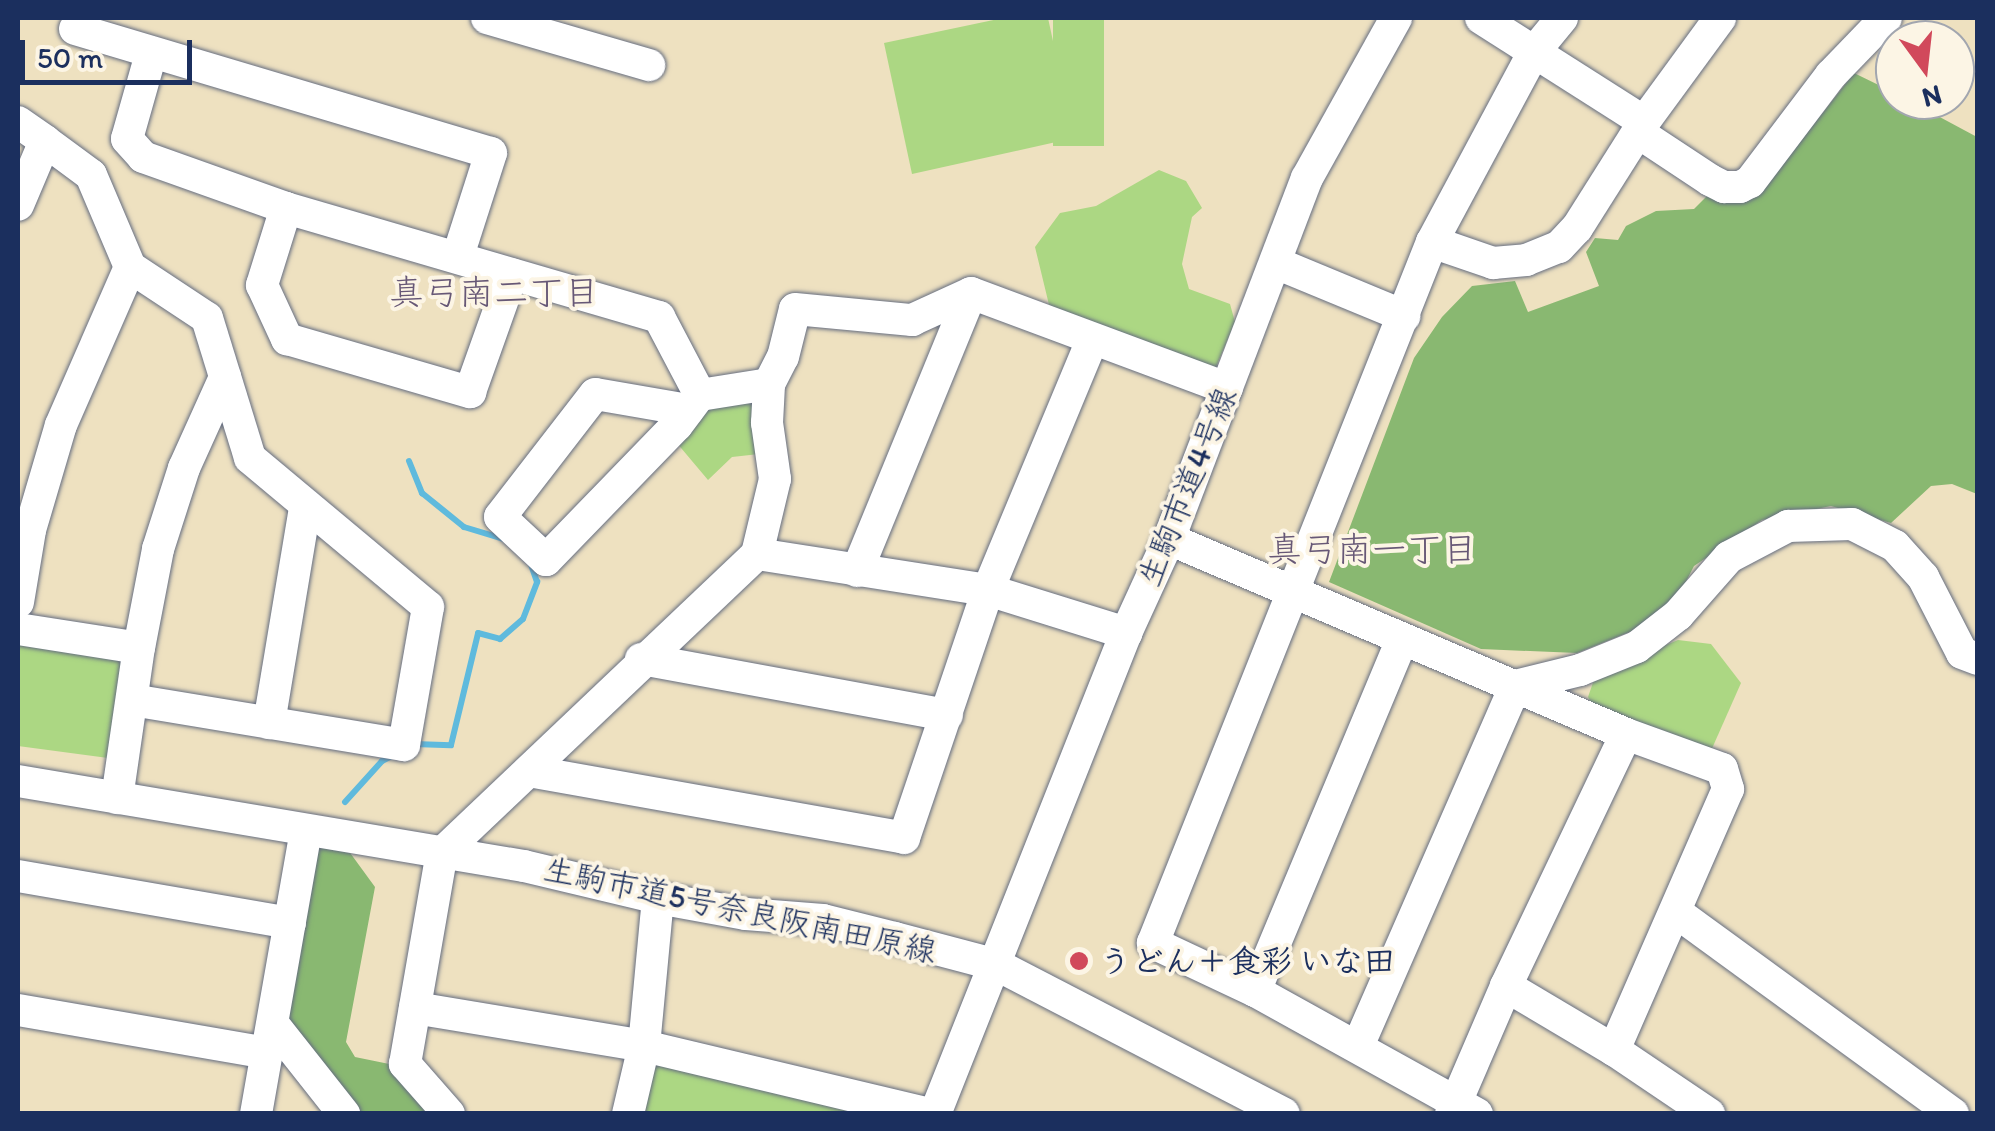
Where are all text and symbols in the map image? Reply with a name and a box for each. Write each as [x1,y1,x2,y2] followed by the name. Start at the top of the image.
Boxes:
[25,20,198,82] scale bar
[1875,20,1975,120] north arrow
[37,39,103,76] text: 50 m
[1919,78,1946,116] text: N
[389,271,599,313] district label: 真弓南二丁目
[1130,382,1244,592] street label: 生駒市道4号線
[1267,528,1477,570] district label: 真弓南一丁目
[540,850,940,970] street label: 生駒市道5号奈良阪南田原線
[1099,942,1394,980] place label: うどん＋食彩 いな田
[1068,950,1090,972] marker: うどん＋食彩 いな田

